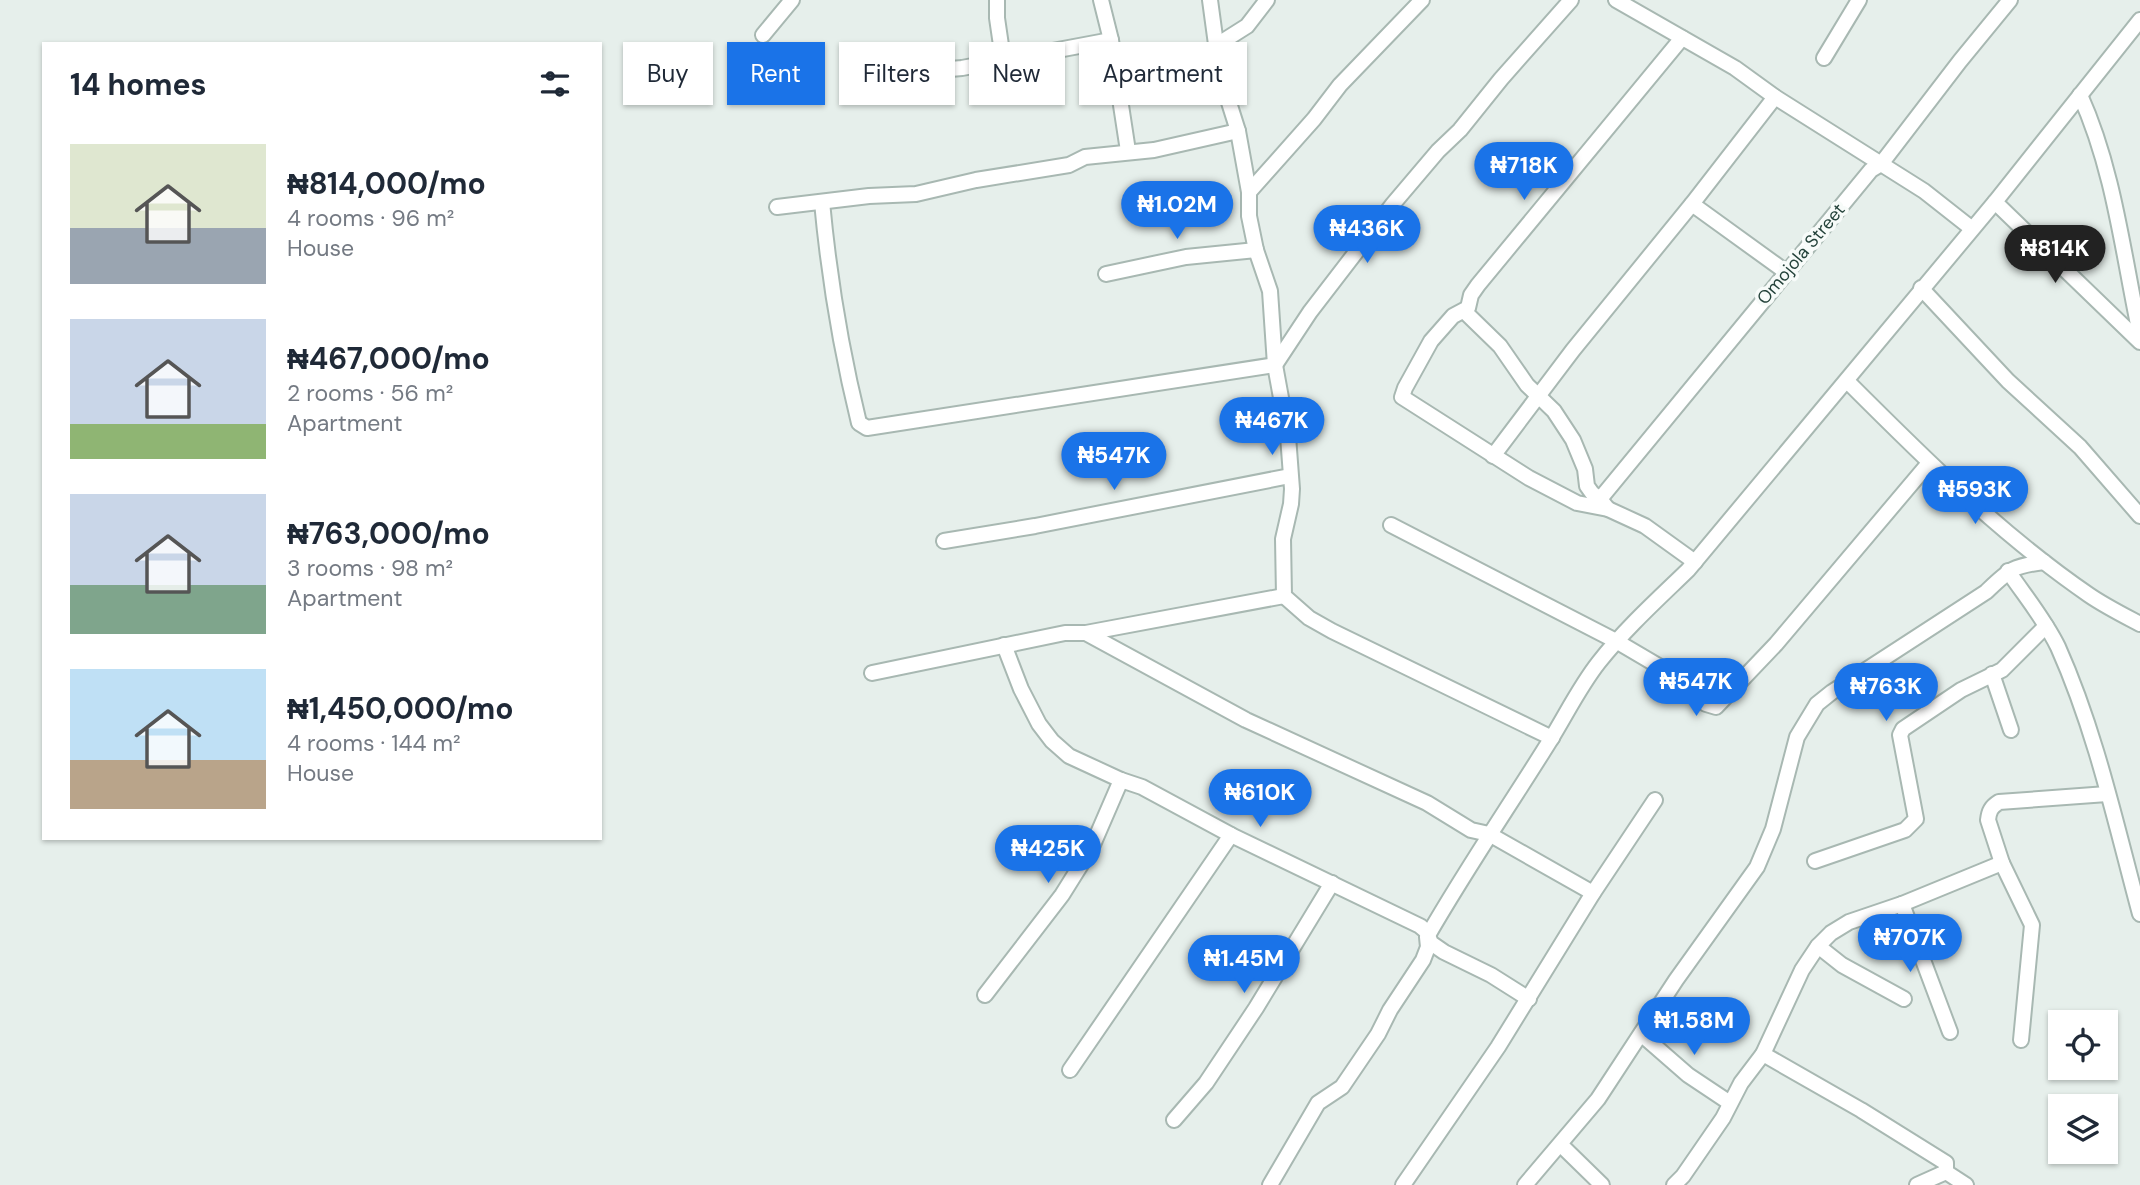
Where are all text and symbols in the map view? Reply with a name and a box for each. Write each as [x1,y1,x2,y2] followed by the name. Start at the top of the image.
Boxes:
[623,42,713,105] chip: Buy
[727,42,825,105] chip: Rent
[839,42,955,105] chip: Filters
[969,42,1065,105] chip: New
[1079,42,1247,105] chip: Apartment
[70,65,207,104] text: 14 homes
[536,65,574,103] icon: filters
[1475,142,1573,202] pin: ₦718K
[1490,150,1558,180] text: ₦718K
[287,164,486,203] text: ₦814,000/mo
[126,172,210,256] icon: home
[1120,182,1234,241] pin: ₦1.02M
[1137,189,1217,219] text: ₦1.02M
[1752,198,1850,310] street label: Omojola Street
[287,203,454,233] text: 4 rooms · 96 m²
[1318,205,1416,265] pin: ₦436K
[1329,213,1405,243] text: ₦436K
[2006,226,2104,285] pin: ₦814K
[287,233,354,263] text: House
[2020,233,2090,263] text: ₦814K
[287,339,490,378] text: ₦467,000/mo
[126,347,210,431] icon: home
[287,378,453,408] text: 2 rooms · 56 m²
[1223,398,1321,457] pin: ₦467K
[1235,405,1309,435] text: ₦467K
[287,408,402,438] text: Apartment
[1065,433,1163,492] pin: ₦547K
[1077,440,1151,470] text: ₦547K
[1926,466,2024,526] pin: ₦593K
[1938,474,2012,504] text: ₦593K
[287,514,490,553] text: ₦763,000/mo
[126,522,210,606] icon: home
[287,553,453,583] text: 3 rooms · 98 m²
[287,583,402,613] text: Apartment
[1647,658,1745,718] pin: ₦547K
[1837,664,1935,723] pin: ₦763K
[1659,666,1733,696] text: ₦547K
[1850,671,1922,701] text: ₦763K
[287,689,514,728] text: ₦1,450,000/mo
[126,697,210,781] icon: home
[287,728,461,758] text: 4 rooms · 144 m²
[287,758,354,788] text: House
[1211,770,1309,829] pin: ₦610K
[1225,777,1295,807] text: ₦610K
[999,826,1097,885] pin: ₦425K
[1011,833,1085,863] text: ₦425K
[1861,914,1959,974] pin: ₦707K
[1874,922,1946,952] text: ₦707K
[1187,936,1301,995] pin: ₦1.45M
[1204,943,1284,973] text: ₦1.45M
[1637,998,1751,1057] pin: ₦1.58M
[1654,1005,1734,1035] text: ₦1.58M
[2048,1010,2118,1164] map controls
[2048,1010,2118,1080] button: locate
[2048,1094,2118,1164] button: layers

